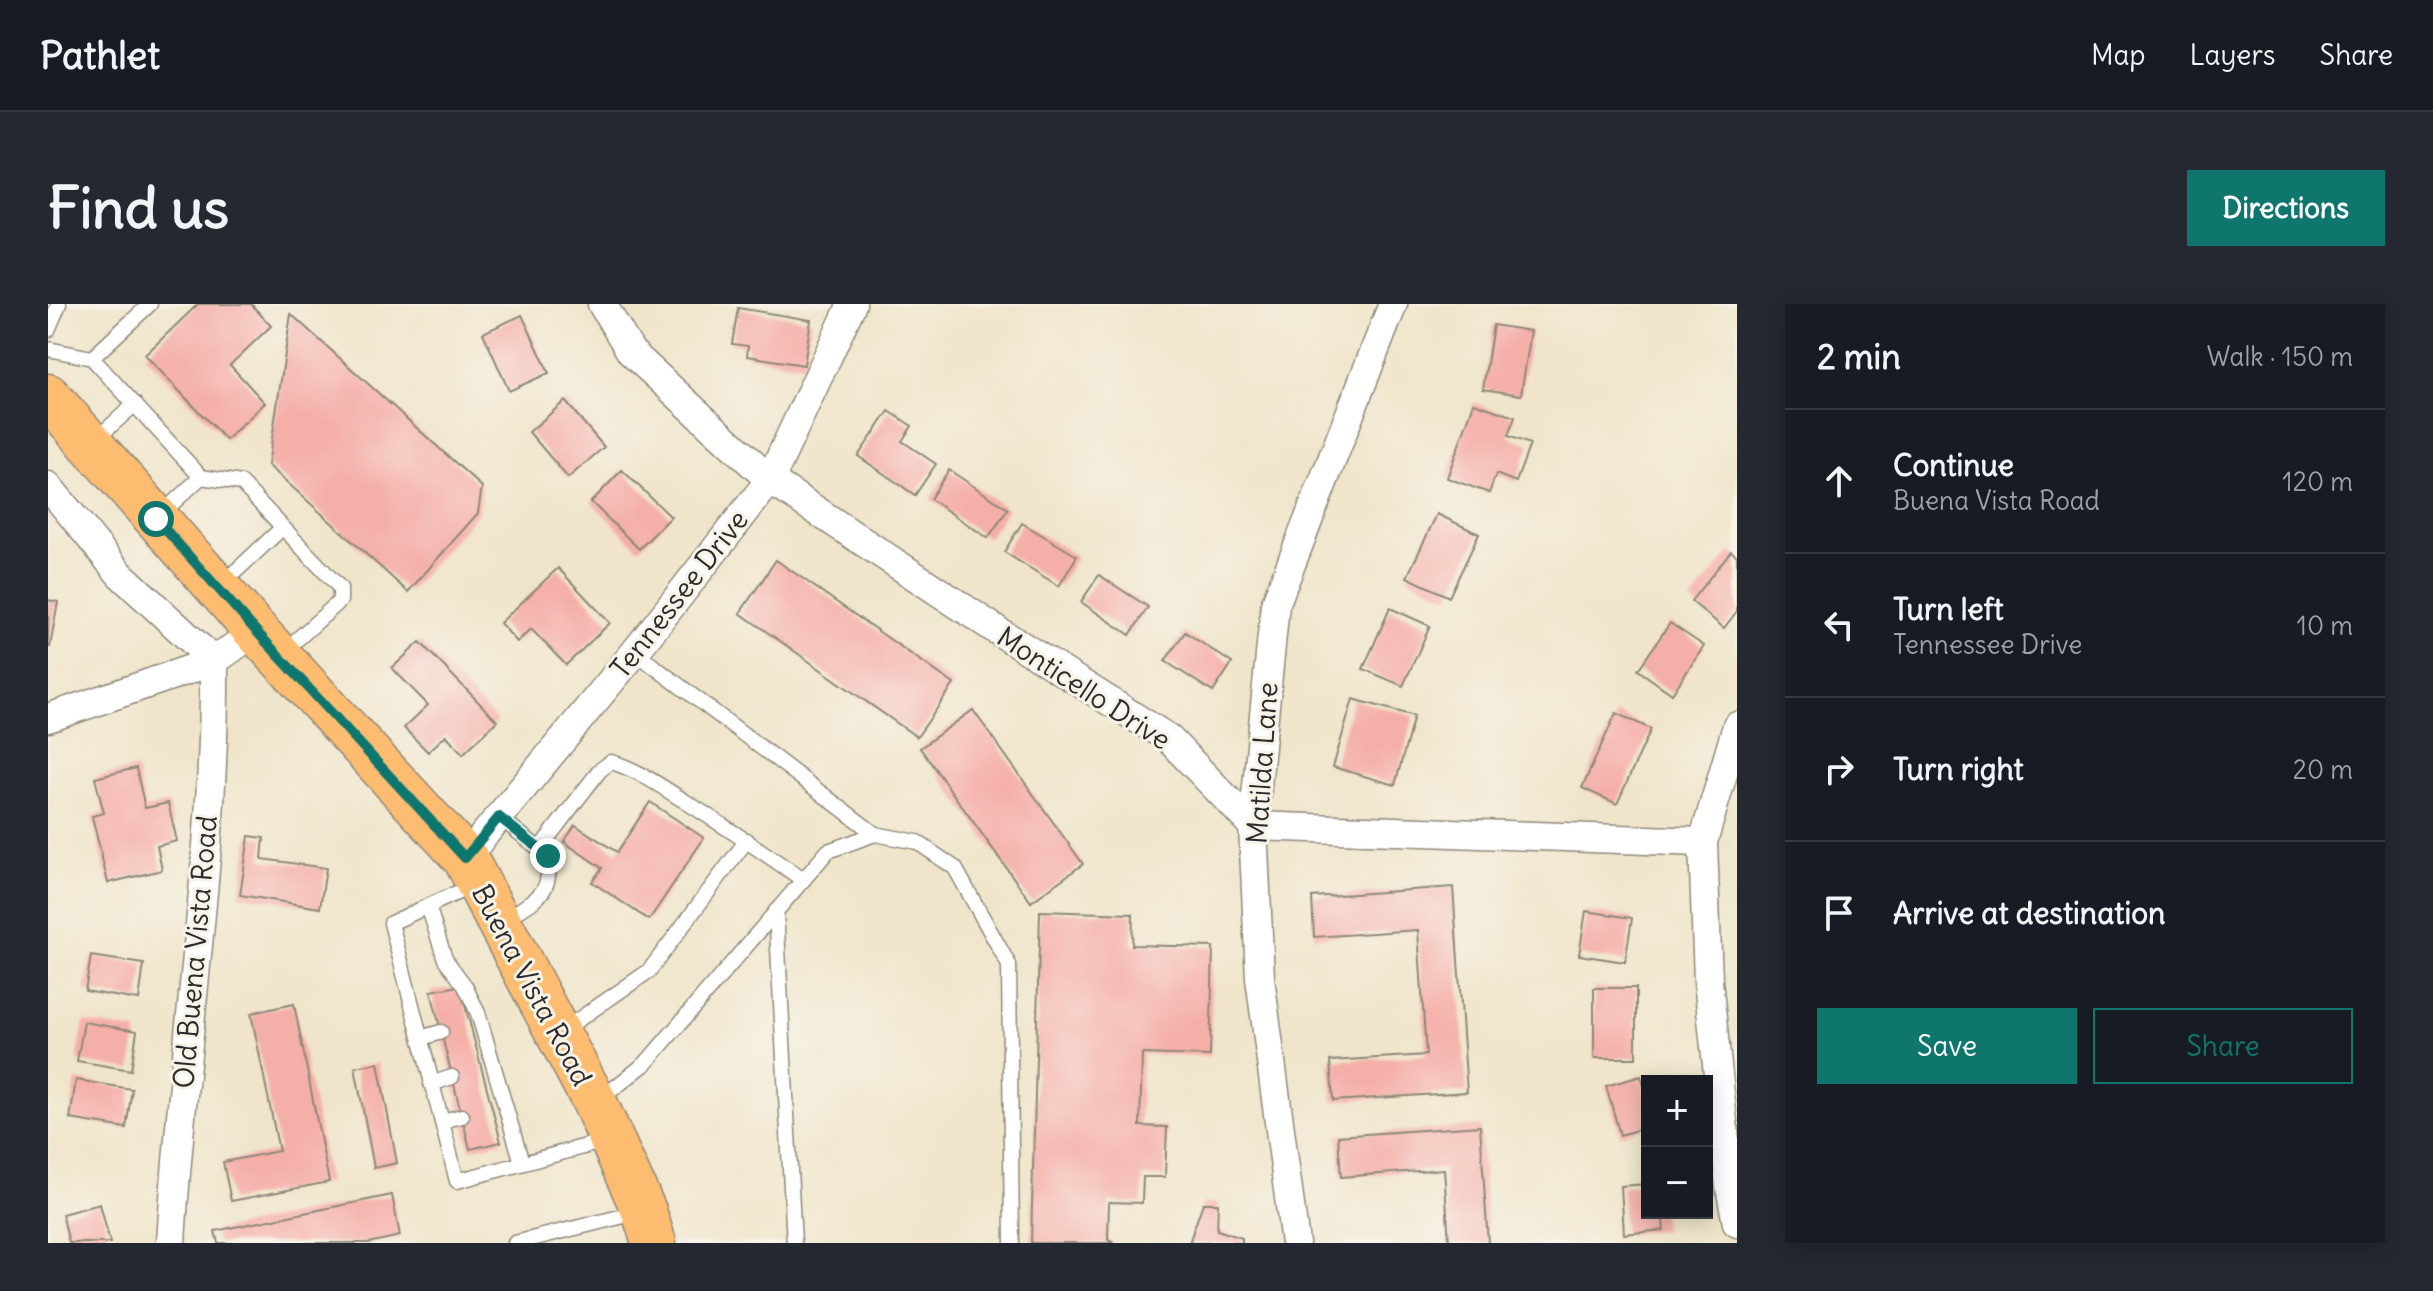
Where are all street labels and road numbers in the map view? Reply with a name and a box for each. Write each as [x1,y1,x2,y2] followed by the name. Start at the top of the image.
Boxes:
[602,503,756,685] street label: Tennessee Drive
[990,618,1178,758] street label: Monticello Drive
[1238,681,1286,845] street label: Matilda Lane
[165,814,225,1090] street label: Old Buena Vista Road
[464,878,600,1092] street label: Buena Vista Road

